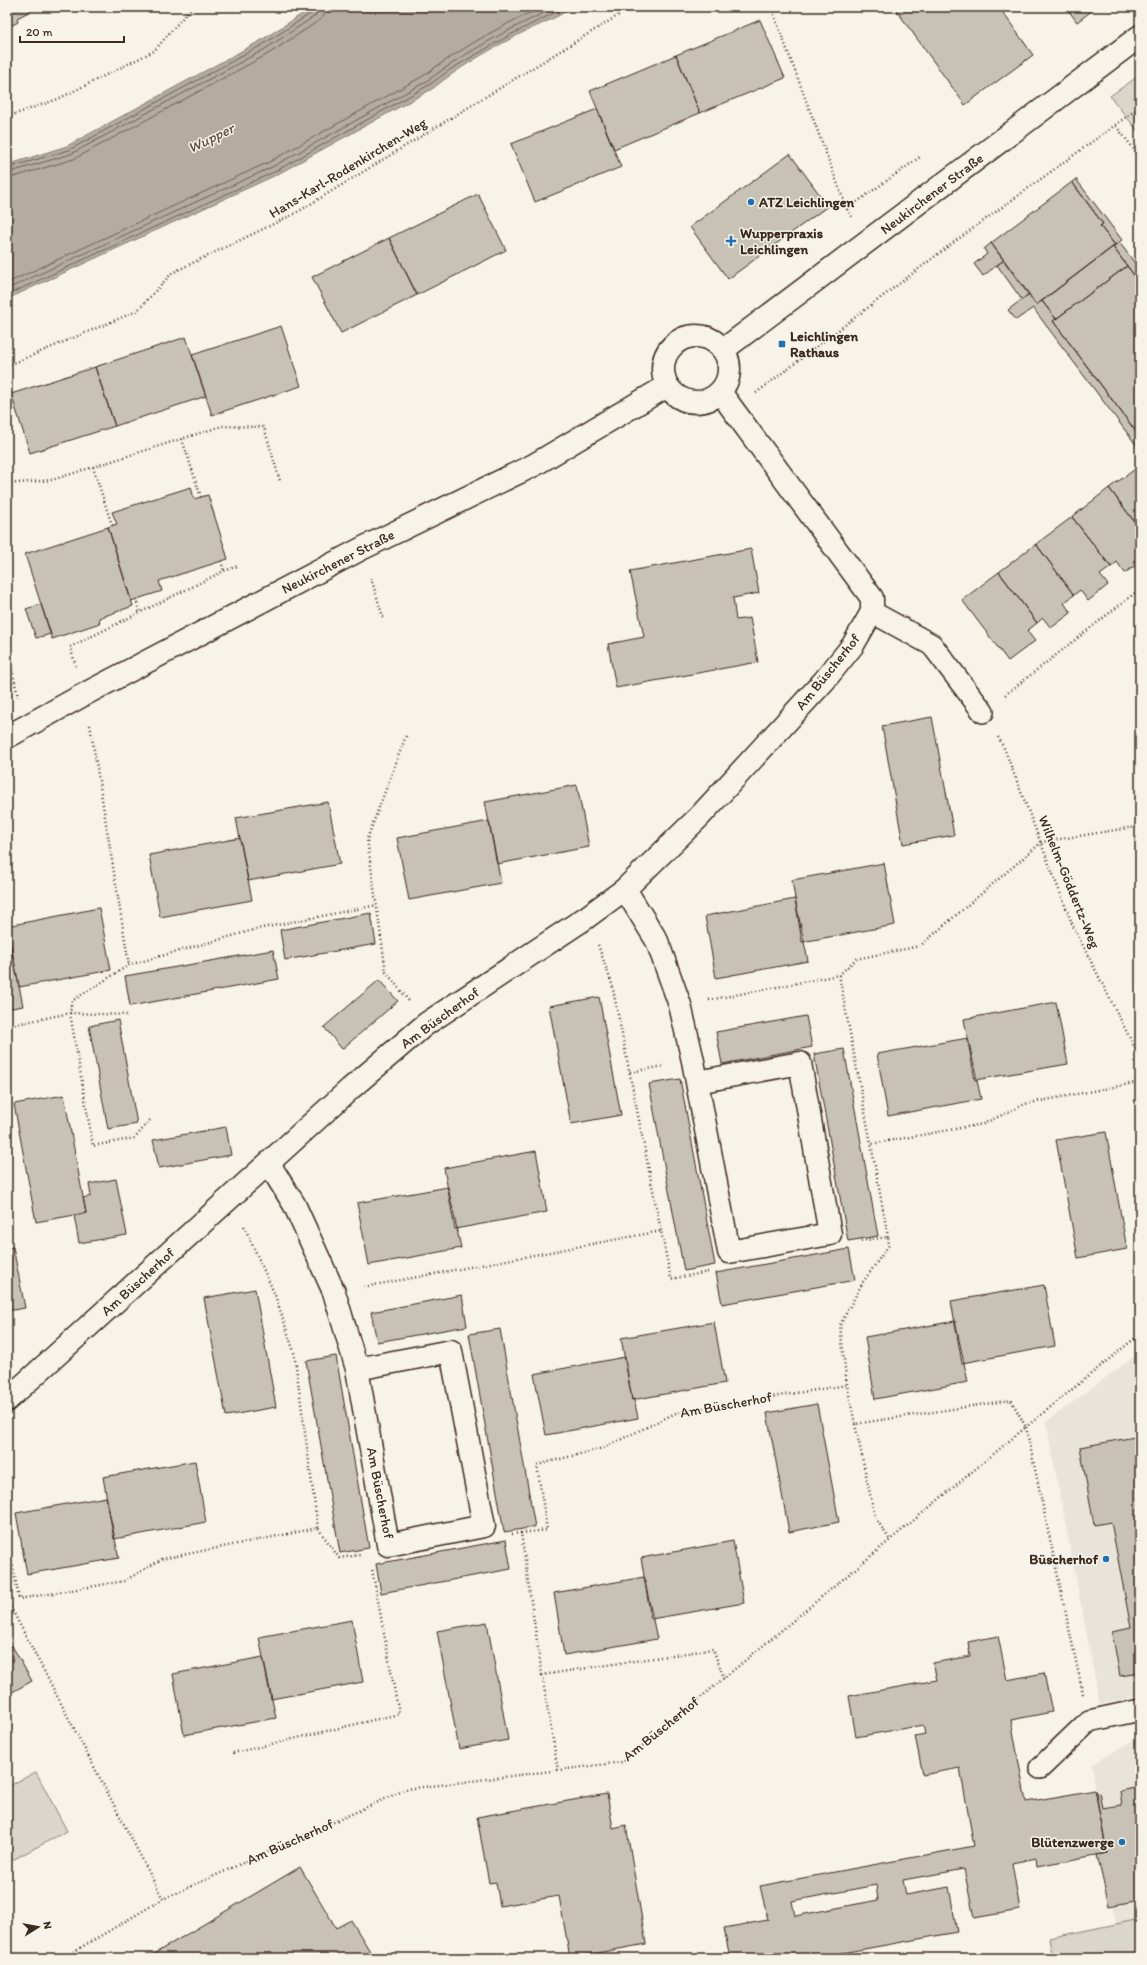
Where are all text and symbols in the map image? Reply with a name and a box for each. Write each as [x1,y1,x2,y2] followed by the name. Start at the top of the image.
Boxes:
[20,18,124,44] scale bar
[26,25,53,39] text: 20 m
[266,114,431,222] street label: Hans-Karl-Rodenkirchen-Weg
[185,118,239,157] water label: Wupper
[877,150,987,238] street label: Neukirchener Straße
[758,194,854,211] place label: ATZ Leichlingen
[746,197,756,207] marker: ATZ Leichlingen
[740,225,823,258] place label: Wupperpraxis Leichlingen
[725,235,737,247] marker: Wupperpraxis Leichlingen
[790,328,858,361] place label: Leichlingen Rathaus
[777,339,787,349] marker: Leichlingen Rathaus
[279,526,398,598] street label: Neukirchener Straße
[792,630,864,713] street label: Am Büscherhof
[1035,813,1104,952] street label: Wilhelm-Göddertz-Weg
[397,983,483,1052] street label: Am Büscherhof
[98,1244,179,1319] street label: Am Büscherhof
[679,1388,774,1421] street label: Am Büscherhof
[363,1446,397,1541] street label: Am Büscherhof
[1029,1551,1099,1568] place label: Büscherhof
[1101,1554,1111,1564] marker: Büscherhof
[620,1693,703,1765] street label: Am Büscherhof
[244,1815,336,1869] street label: Am Büscherhof
[1031,1834,1114,1851] place label: Blütenzwerge
[1117,1837,1127,1847] marker: Blütenzwerge
[18,1907,58,1947] north arrow
[40,1920,54,1930] text: N

